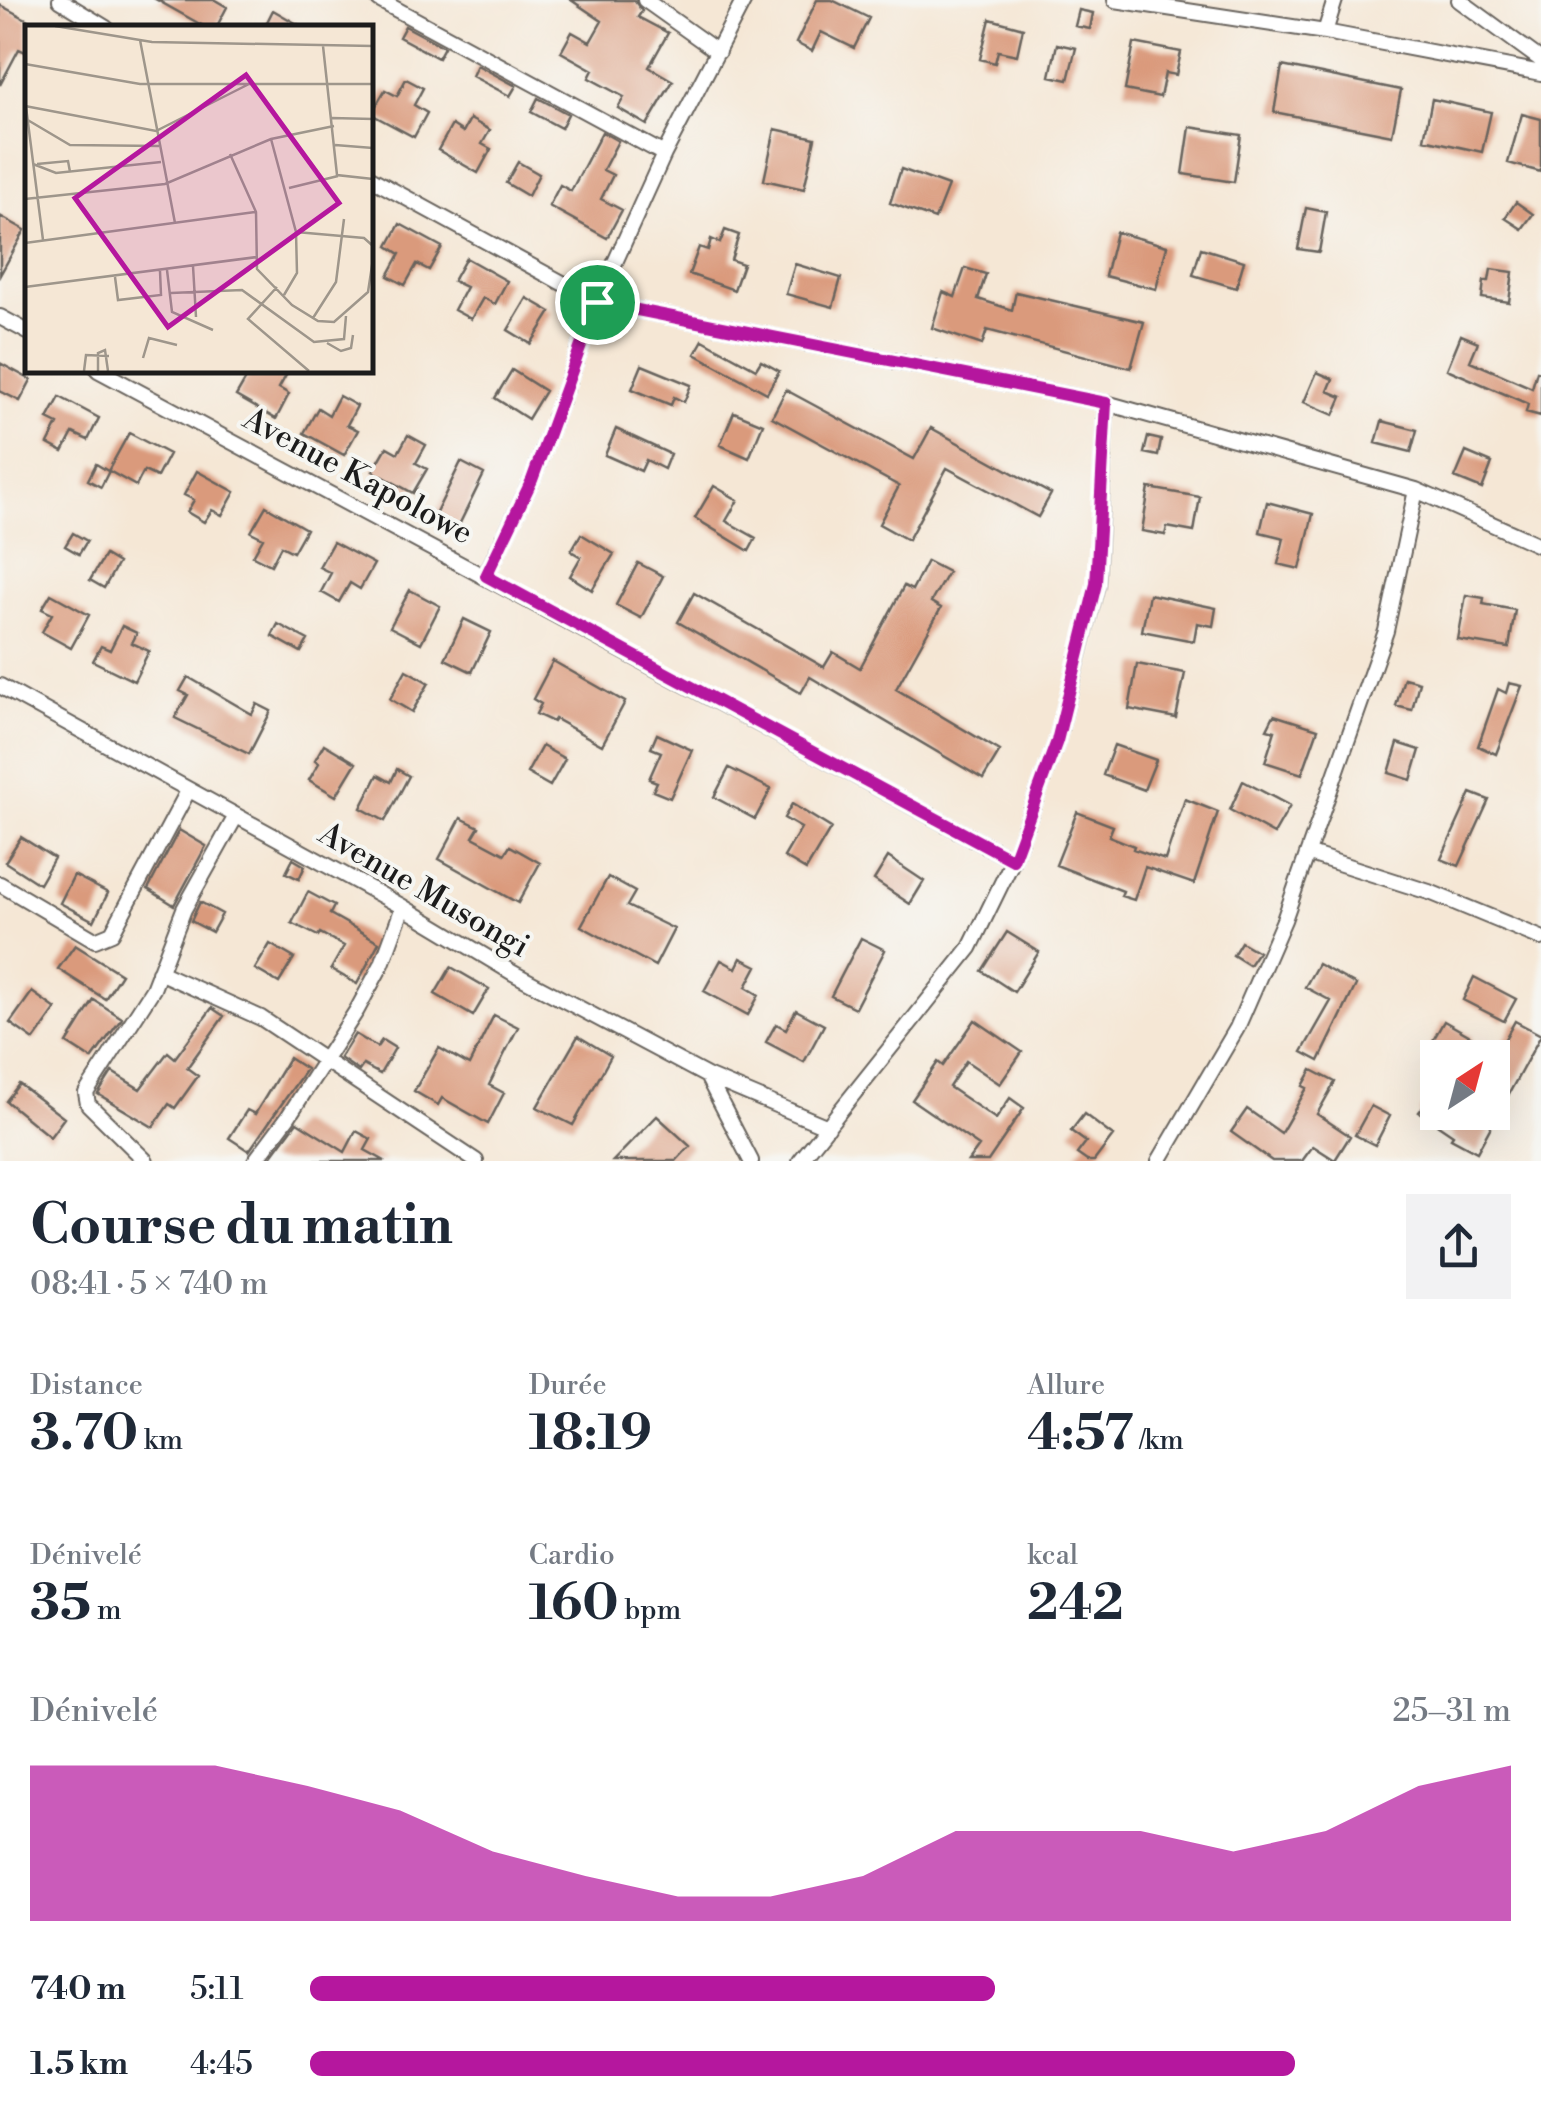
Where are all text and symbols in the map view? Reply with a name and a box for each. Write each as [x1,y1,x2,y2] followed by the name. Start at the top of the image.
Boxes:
[25,25,372,372] inset map
[555,260,640,345] pin
[570,275,625,330] icon: arrive
[235,398,480,553] street label: Avenue Kapolowe
[311,813,537,967] street label: Avenue Musongi
[1420,1040,1510,1130] north arrow
[1420,1040,1510,1130] map controls
[30,1192,453,1261] text: Course du matin
[1406,1194,1511,1299] button: share
[30,1264,268,1304] text: 08:41 · 5 × 740 m
[30,1368,143,1403] text: Distance
[529,1368,607,1403] text: Durée
[1027,1368,1105,1403] text: Allure
[30,1403,138,1465] text: 3.70
[529,1403,652,1465] text: 18:19
[1027,1403,1133,1465] text: 4:57
[138,1423,183,1458] text: km
[1133,1423,1184,1458] text: /km
[30,1538,142,1573] text: Dénivelé
[529,1538,615,1573] text: Cardio
[1027,1538,1078,1573] text: kcal
[30,1573,91,1635] text: 35
[529,1573,619,1635] text: 160
[1027,1573,1124,1635] text: 242
[91,1593,121,1628] text: m
[619,1593,681,1628] text: bpm
[30,1691,158,1731] text: Dénivelé
[1393,1691,1511,1731] text: 25–31 m
[30,1969,126,2009] text: 740 m
[190,1969,243,2009] text: 5:11
[30,2044,128,2084] text: 1.5 km
[190,2044,253,2084] text: 4:45

